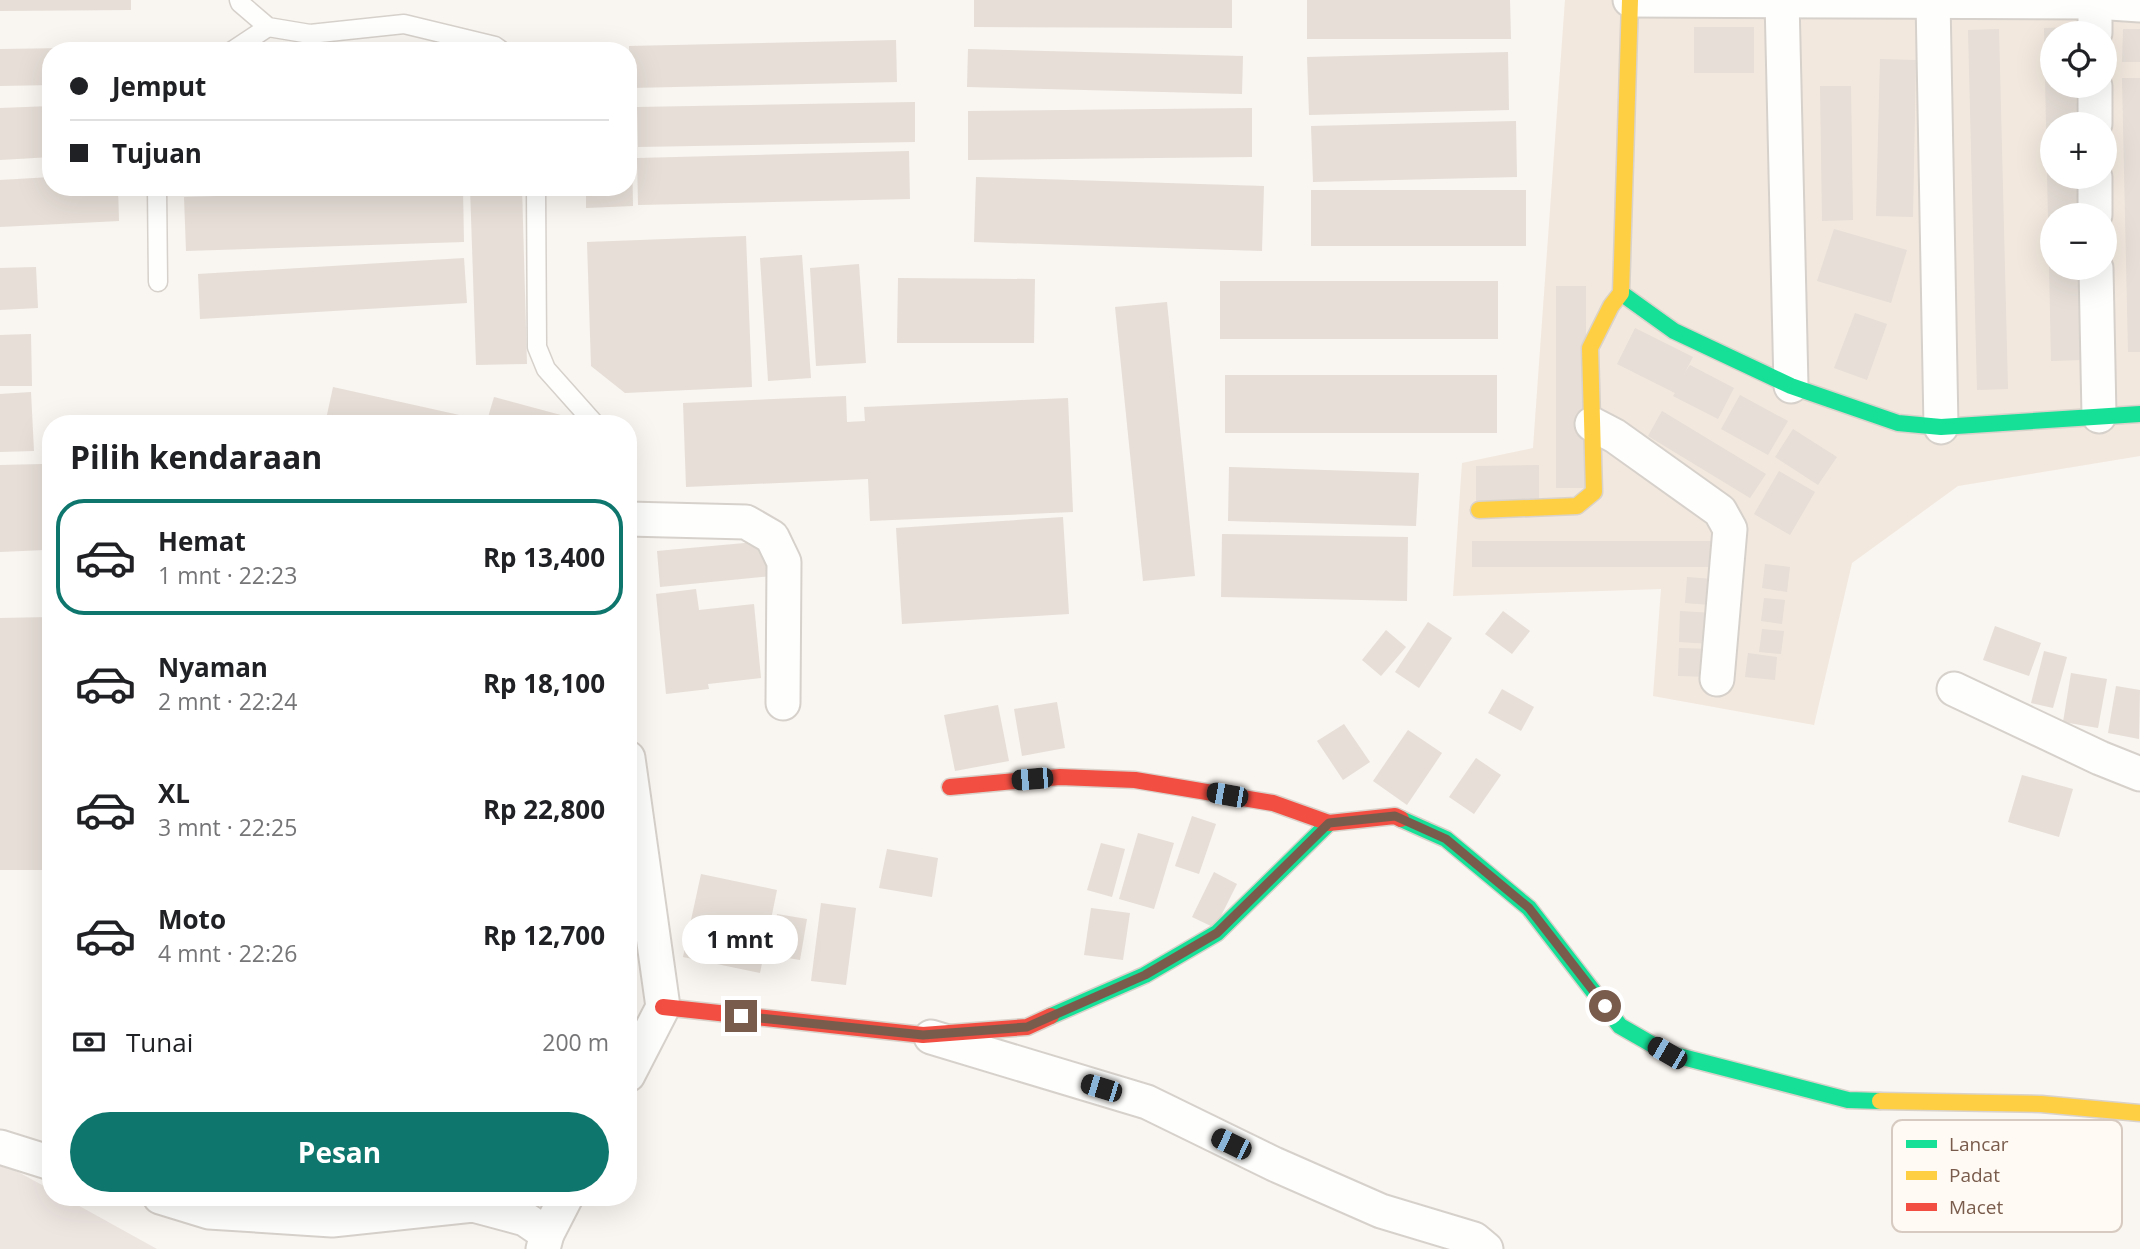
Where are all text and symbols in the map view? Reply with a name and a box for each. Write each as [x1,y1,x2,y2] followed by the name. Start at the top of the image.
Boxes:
[2040,21,2117,280] map controls
[2040,21,2117,98] button: locate
[112,68,206,104] text: Jemput
[2040,112,2117,189] button: +
[112,135,202,171] text: Tujuan
[2040,203,2117,280] button: −
[70,435,322,478] text: Pilih kendaraan
[158,523,246,559] text: Hemat
[74,526,137,589] icon: car
[483,539,605,575] text: Rp 13,400
[158,559,297,591] text: 1 mnt · 22:23
[158,649,268,685] text: Nyaman
[74,652,137,715] icon: car
[483,665,605,701] text: Rp 18,100
[158,685,297,717] text: 2 mnt · 22:24
[1011,767,1054,791] car
[158,775,190,811] text: XL
[74,778,137,841] icon: car
[1205,781,1250,809] car
[483,791,605,827] text: Rp 22,800
[158,811,297,843] text: 3 mnt · 22:25
[158,901,226,937] text: Moto
[74,904,137,967] icon: car
[683,914,799,964] callout: 1 mnt
[483,917,605,953] text: Rp 12,700
[707,923,773,955] text: 1 mnt
[158,937,297,969] text: 4 mnt · 22:26
[1589,990,1621,1022] route start
[725,1000,757,1032] route end
[70,1023,108,1061] icon: cash
[126,1024,193,1060] text: Tunai
[542,1026,609,1058] text: 200 m
[1644,1033,1691,1073] car
[1078,1072,1125,1104] car
[70,1112,609,1192] button: Pesan
[1892,1120,2122,1232] legend
[1208,1125,1255,1163] car
[1949,1131,2009,1157] text: Lancar
[1949,1162,2000,1188] text: Padat
[1949,1194,2003,1220] text: Macet

